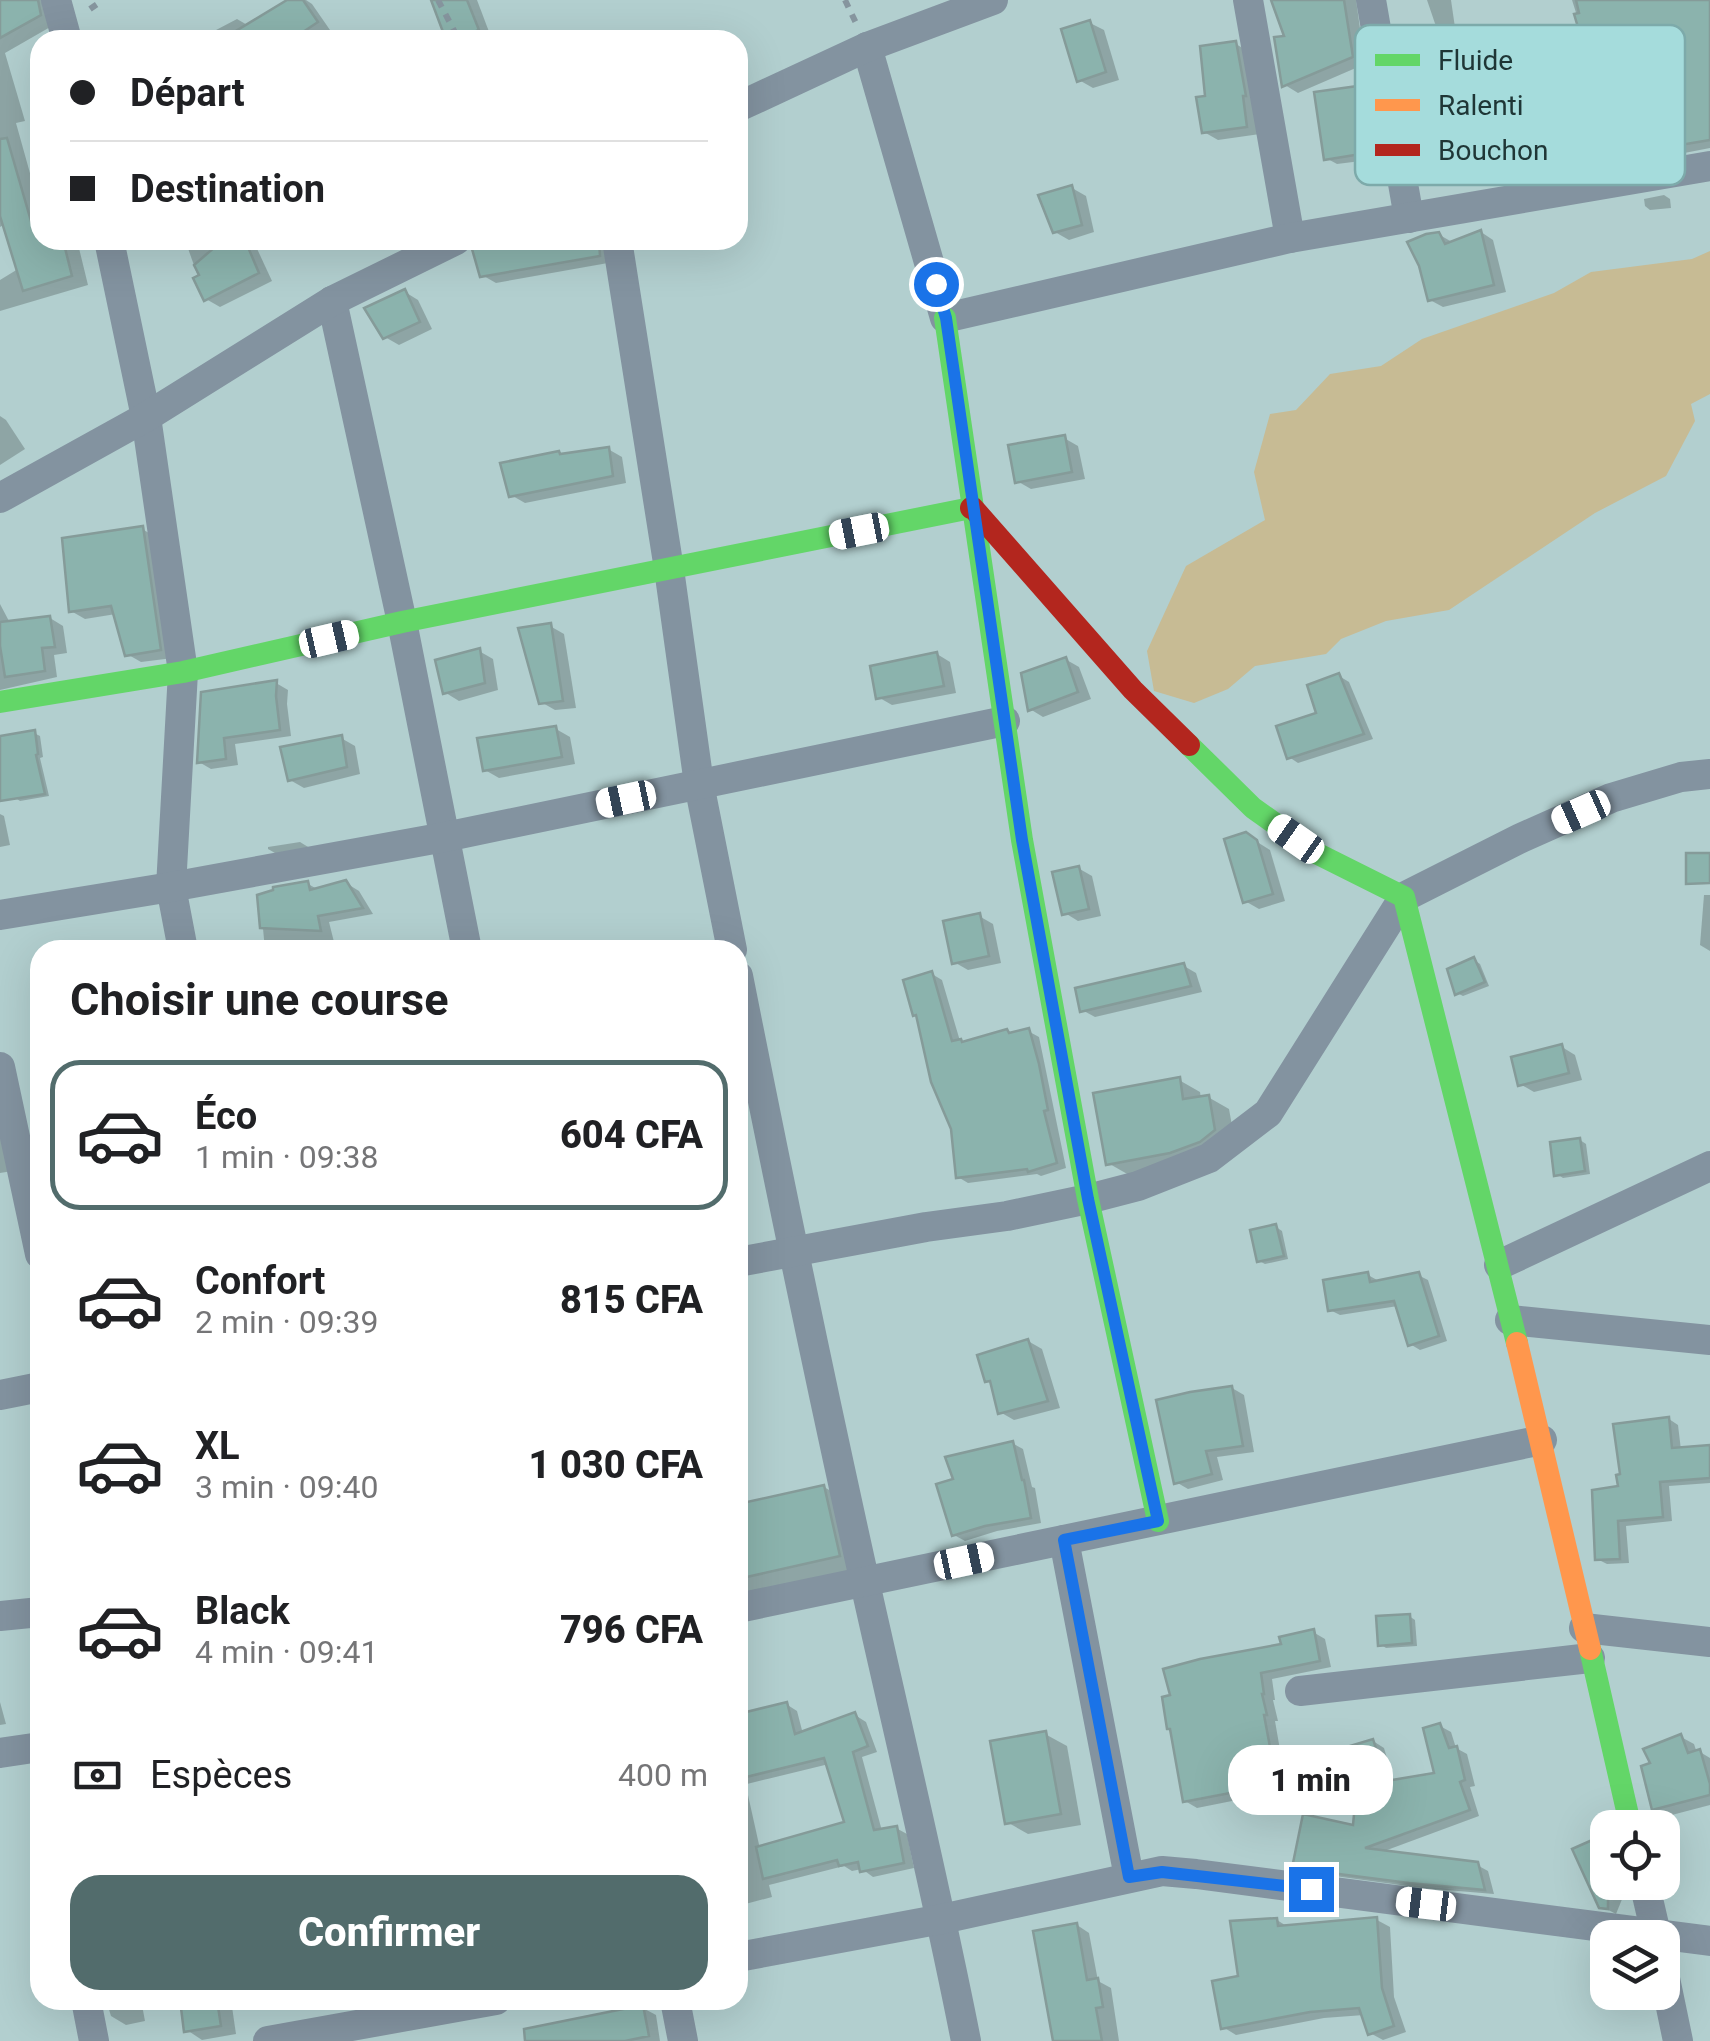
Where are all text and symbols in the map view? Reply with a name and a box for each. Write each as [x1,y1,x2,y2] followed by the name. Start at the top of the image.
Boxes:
[1355,25,1685,185] legend
[1438,44,1513,77] text: Fluide
[130,71,245,115] text: Départ
[1438,89,1524,122] text: Ralenti
[1438,134,1548,167] text: Bouchon
[130,167,325,211] text: Destination
[914,262,959,307] route start
[827,511,891,551] car
[296,618,362,660] car
[594,778,658,820] car
[1547,786,1615,838] car
[1263,810,1329,868] car
[70,973,449,1026] text: Choisir une course
[75,1090,165,1180] icon: car
[195,1094,257,1138] text: Éco
[560,1113,703,1157] text: 604 CFA
[195,1138,378,1176] text: 1 min · 09:38
[75,1255,165,1345] icon: car
[195,1259,325,1303] text: Confort
[560,1278,703,1322] text: 815 CFA
[195,1303,378,1341] text: 2 min · 09:39
[75,1420,165,1510] icon: car
[195,1424,240,1468] text: XL
[529,1443,703,1487] text: 1 030 CFA
[195,1468,378,1506] text: 3 min · 09:40
[932,1540,996,1582] car
[75,1585,165,1675] icon: car
[195,1589,290,1633] text: Black
[560,1608,703,1652] text: 796 CFA
[195,1633,378,1671] text: 4 min · 09:41
[1228,1744,1394,1814] callout: 1 min
[70,1748,125,1803] icon: cash
[150,1753,292,1797] text: Espèces
[618,1756,708,1794] text: 400 m
[1270,1761,1351,1799] text: 1 min
[1590,1810,1680,2010] map controls
[1590,1810,1680,1900] button: locate
[1289,1867,1334,1912] route end
[70,1875,708,1990] button: Confirmer
[1394,1885,1458,1923] car
[1590,1920,1680,2010] button: layers

